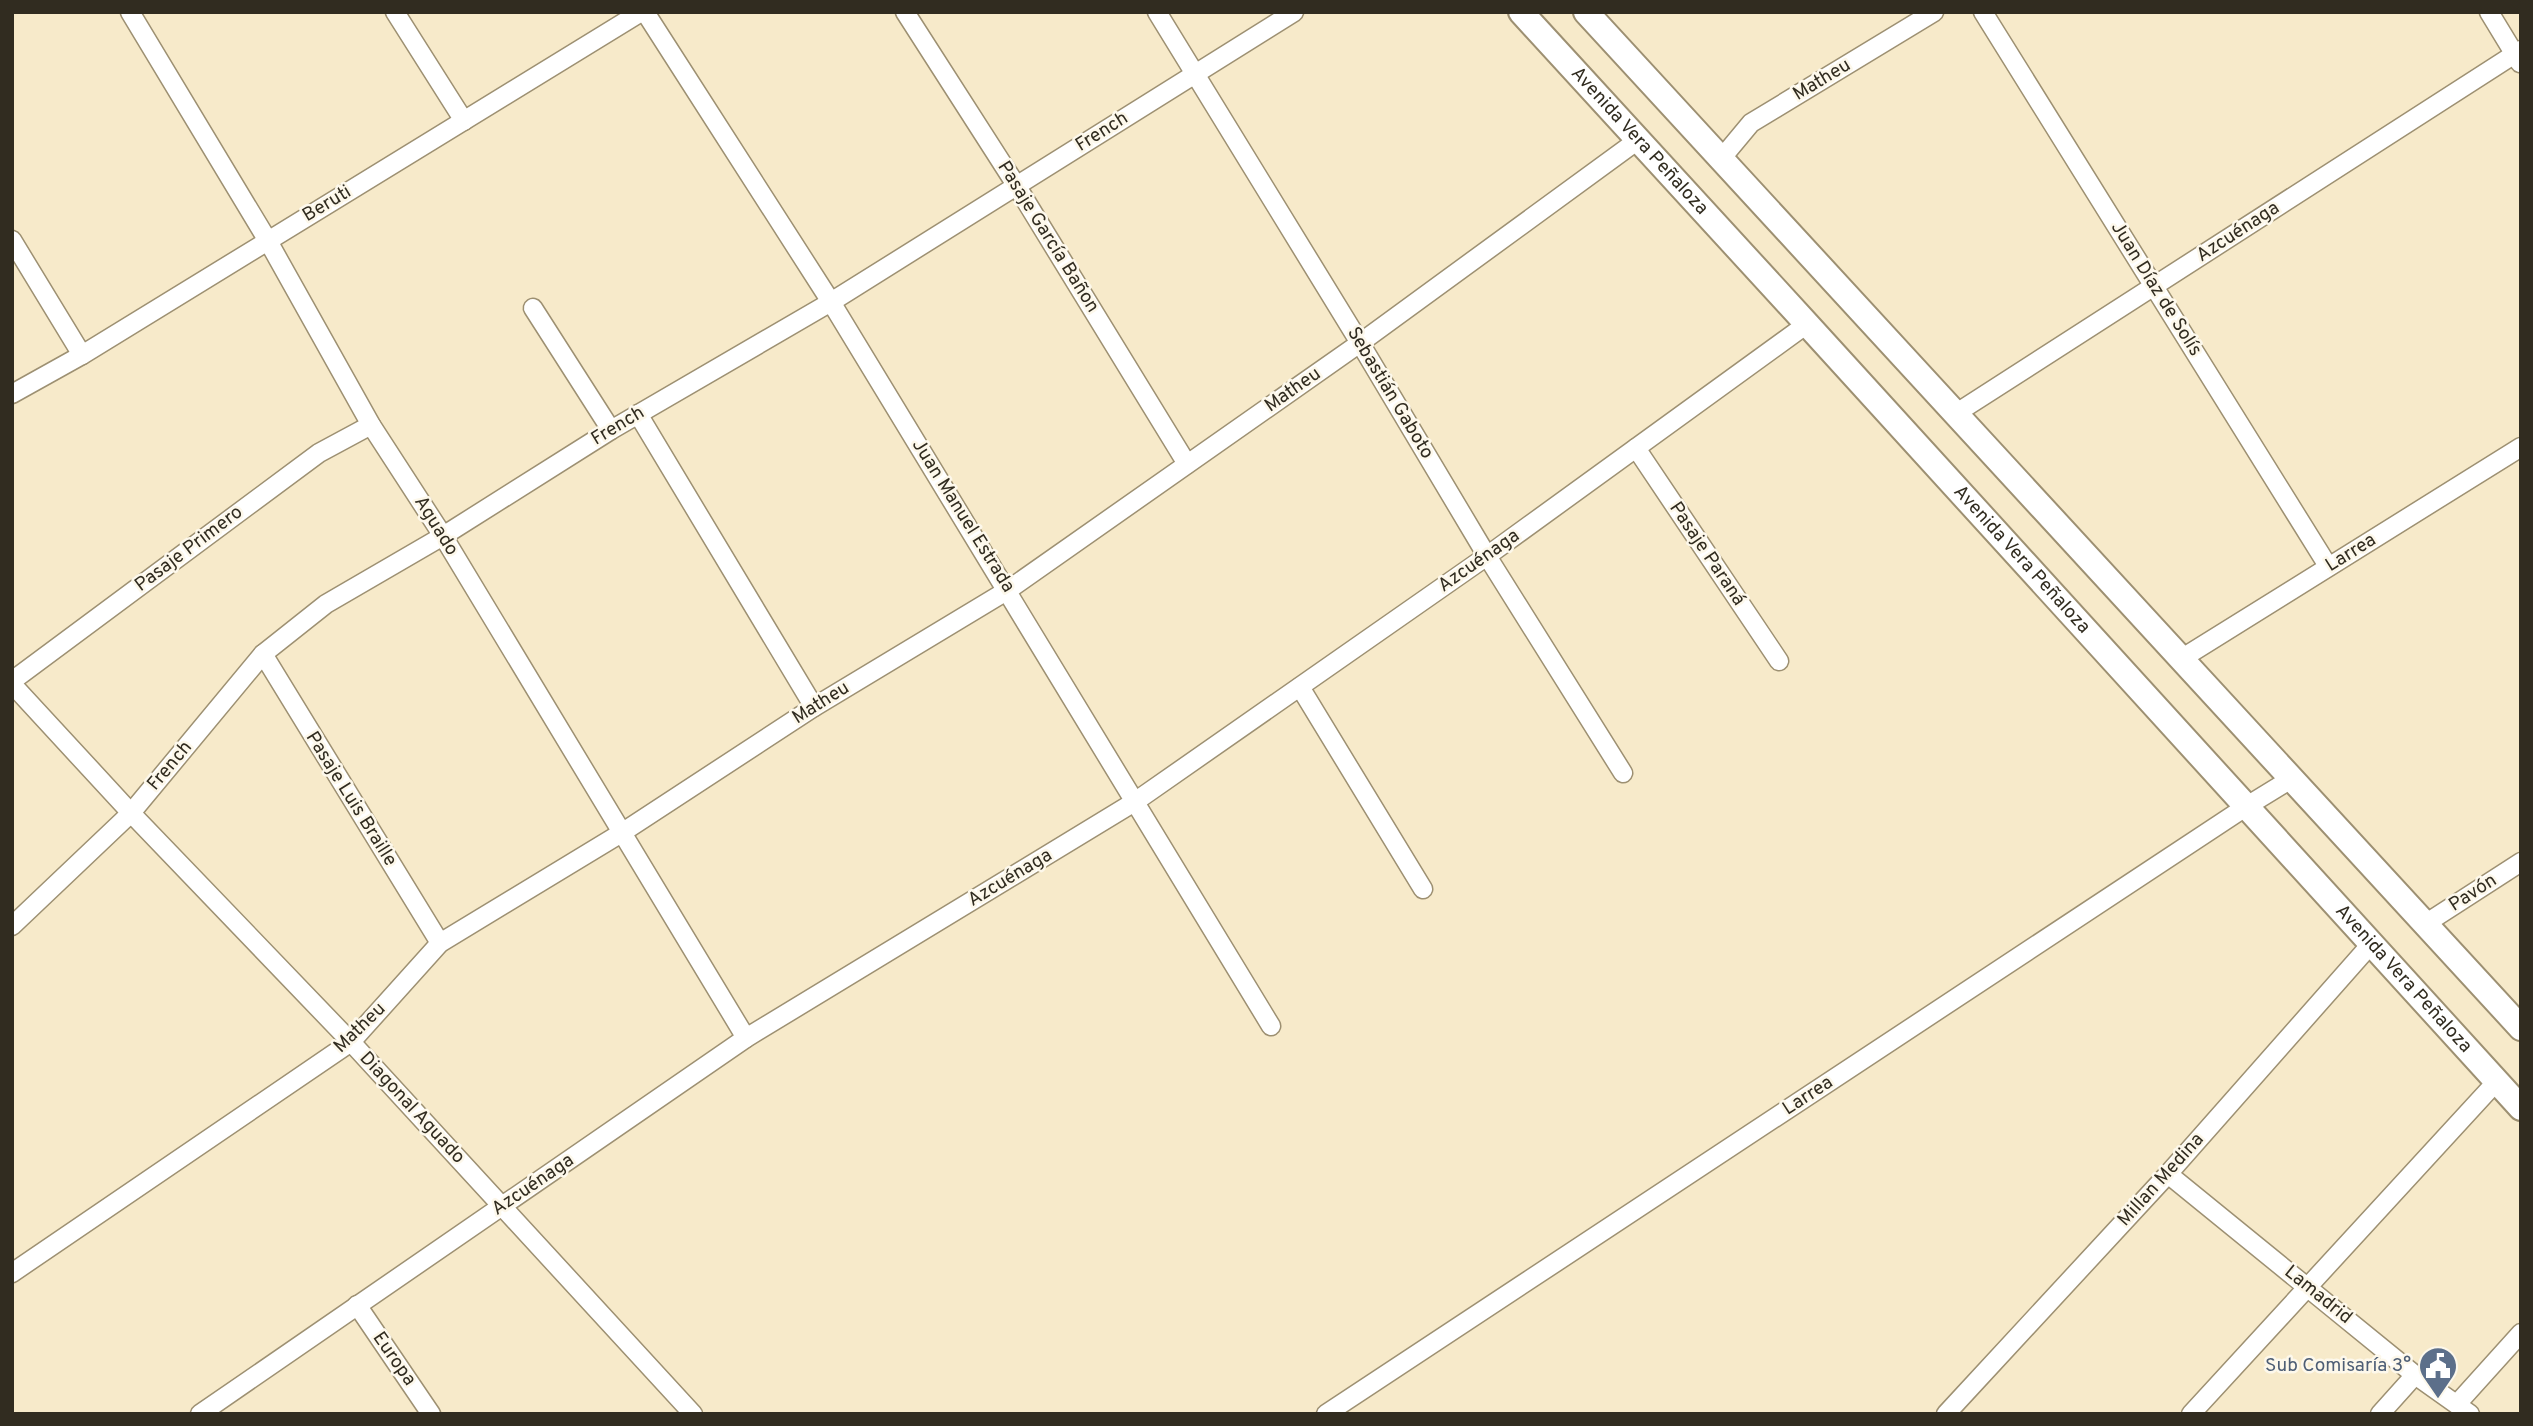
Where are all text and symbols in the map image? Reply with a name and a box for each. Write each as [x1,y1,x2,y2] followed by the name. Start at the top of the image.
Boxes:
[1789,53,1855,107] street label: Matheu
[1565,62,1713,220] street label: Avenida Vera Peñaloza
[1071,107,1133,157] street label: French
[992,157,1104,317] street label: Pasaje García Bañon
[298,180,356,228] street label: Beruti
[2192,196,2284,268] street label: Azcuénaga
[2105,217,2207,361] street label: Juan Díaz de Solís
[1341,323,1439,463] street label: Sebastián Gaboto
[1260,362,1326,418] street label: Matheu
[587,401,649,451] street label: French
[906,435,1020,597] street label: Juan Manuel Estrada
[1948,480,2095,639] street label: Avenida Vera Peñaloza
[408,492,464,560] street label: Aguado
[1663,497,1751,611] street label: Pasaje Paraná
[130,501,248,597] street label: Pasaje Primero
[1433,524,1525,598] street label: Azcuénaga
[2321,528,2381,578] street label: Larrea
[788,676,854,730] street label: Matheu
[300,727,402,871] street label: Pasaje Luis Braille
[142,736,198,796] street label: French
[963,843,1057,913] street label: Azcuénaga
[2444,869,2502,917] street label: Pavón
[2330,900,2477,1058] street label: Avenida Vera Peñaloza
[329,997,391,1059] street label: Matheu
[354,1047,470,1169] street label: Diagonal Aguado
[1778,1071,1838,1121] street label: Larrea
[2113,1128,2209,1232] street label: Millan Medina
[487,1149,579,1221] street label: Azcuénaga
[2279,1260,2357,1330] street label: Lamadrid
[367,1327,421,1391] street label: Europa
[2417,1345,2459,1400] public building icon: Sub Comisaría 3°
[2265,1354,2411,1378] place label: Sub Comisaría 3°

